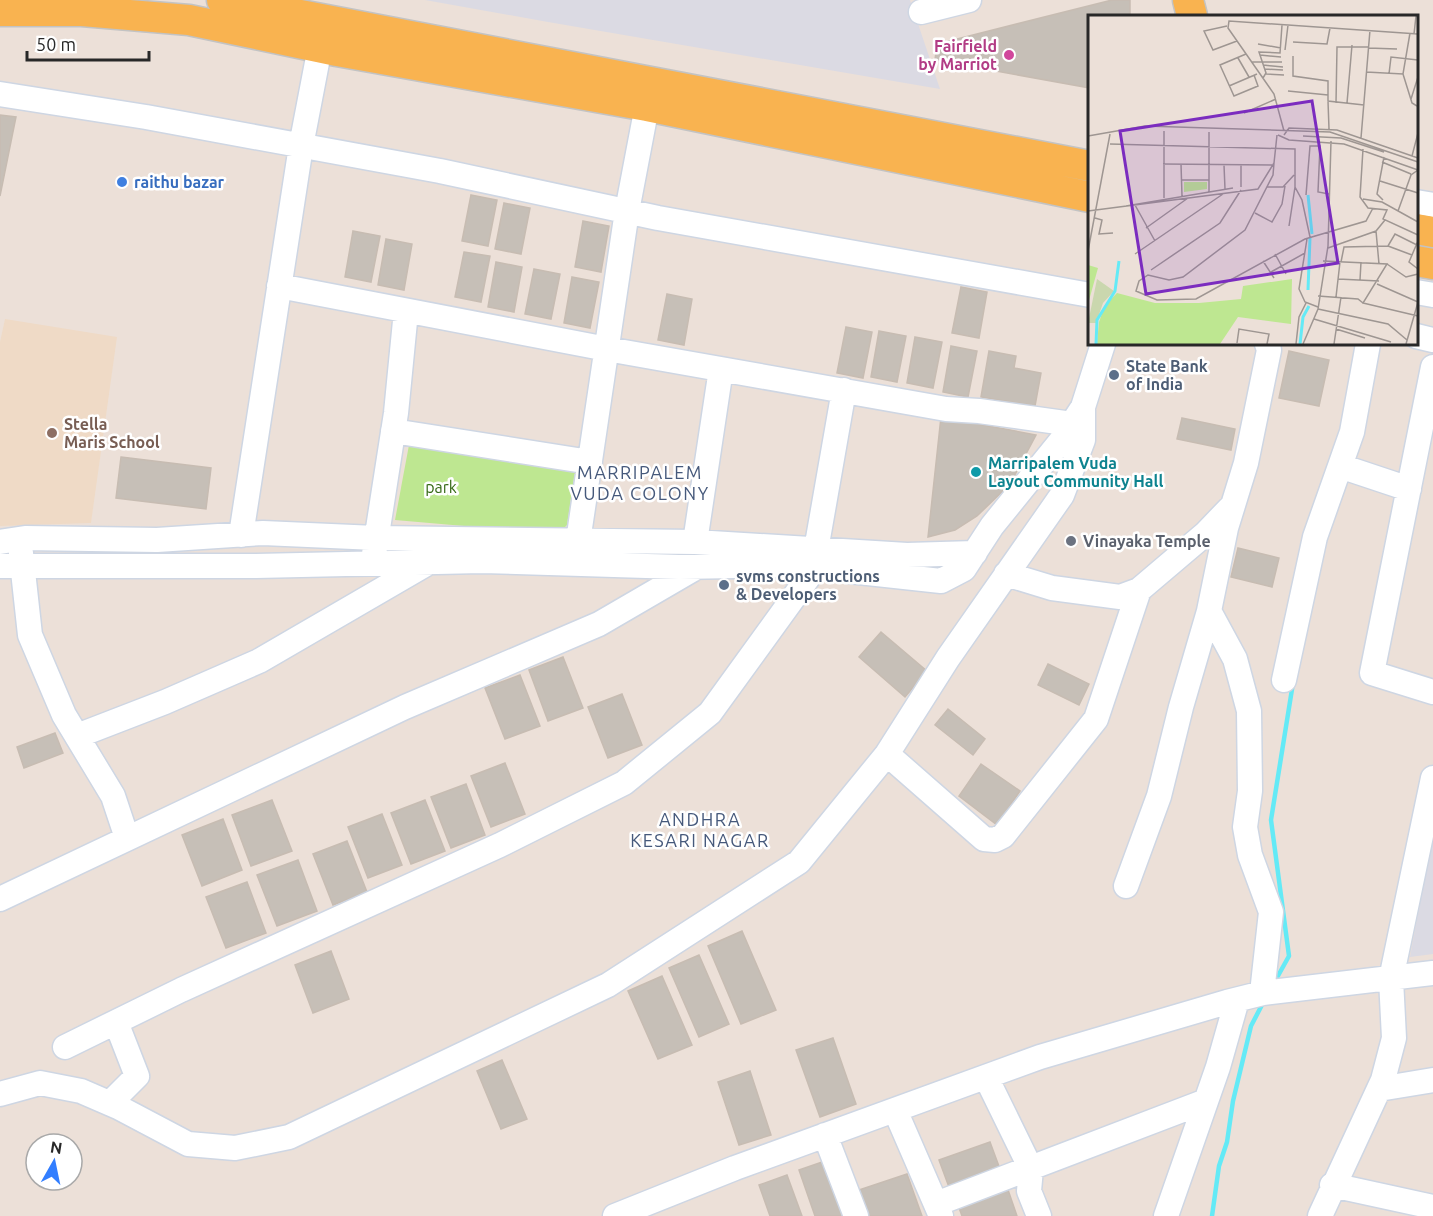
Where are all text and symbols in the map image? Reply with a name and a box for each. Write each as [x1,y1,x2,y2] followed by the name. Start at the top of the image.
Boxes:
[1088,15,1418,345] inset map
[27,24,148,62] scale bar
[36,34,76,54] text: 50 m
[918,37,997,73] place label: Fairfield by Marriot
[1002,48,1016,62] marker: Fairfield by Marriot
[134,173,225,191] place label: raithu bazar
[115,175,129,189] marker: raithu bazar
[1126,357,1208,393] place label: State Bank of India
[1107,368,1121,382] marker: State Bank of India
[64,415,160,451] place label: Stella Maris School
[45,426,59,440] marker: Stella Maris School
[988,454,1163,490] place label: Marripalem Vuda Layout Community Hall
[570,462,710,503] district label: MARRIPALEM VUDA COLONY
[969,465,983,479] marker: Marripalem Vuda Layout Community Hall
[425,478,457,496] park label: park
[1083,532,1211,550] place label: Vinayaka Temple
[1064,534,1078,548] marker: Vinayaka Temple
[736,567,880,603] place label: svms constructions & Developers
[717,578,731,592] marker: svms constructions & Developers
[630,809,770,850] district label: ANDHRA KESARI NAGAR
[24,1132,84,1192] north arrow
[49,1137,64,1157] text: N

